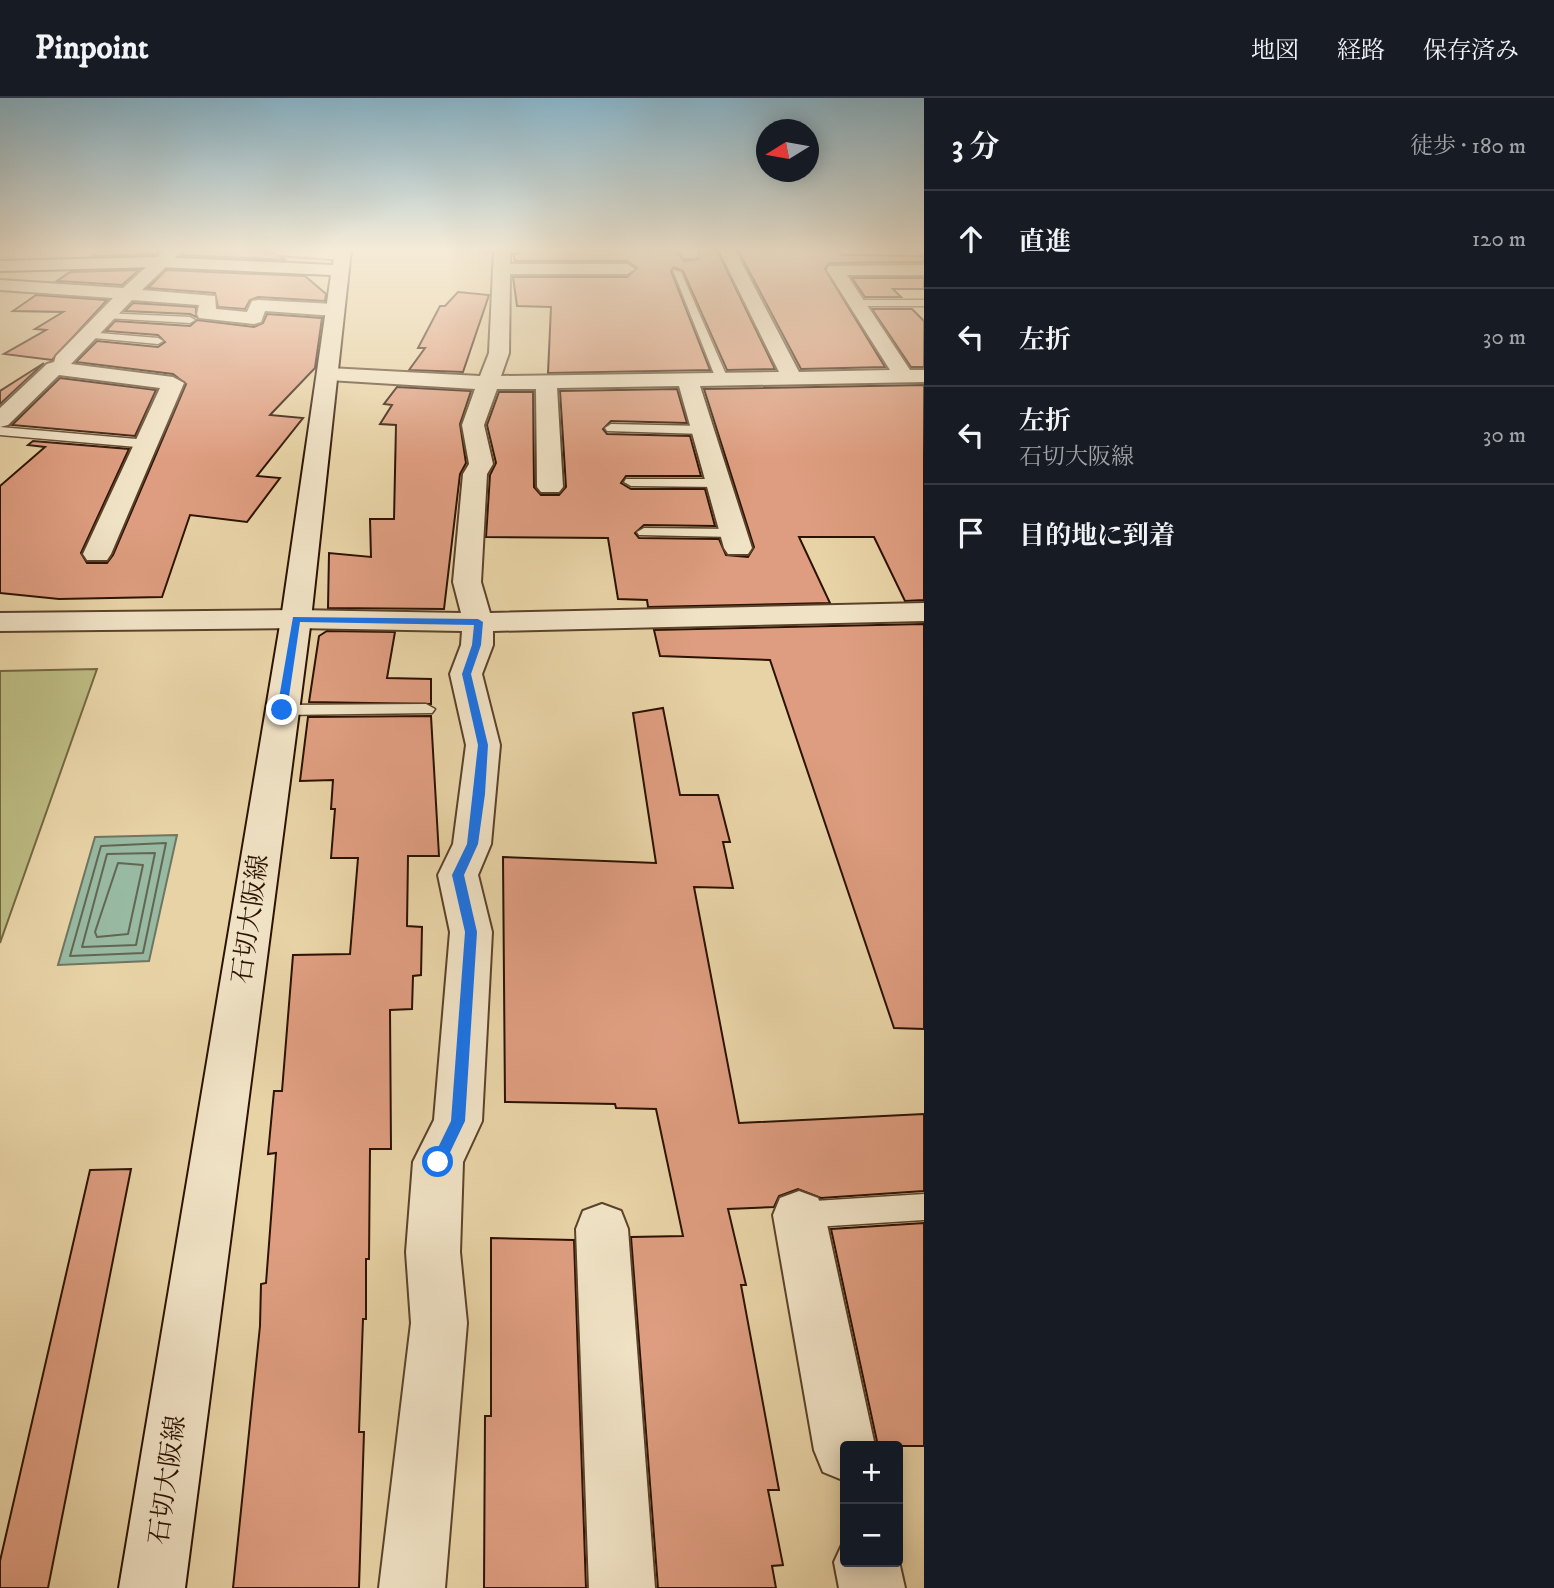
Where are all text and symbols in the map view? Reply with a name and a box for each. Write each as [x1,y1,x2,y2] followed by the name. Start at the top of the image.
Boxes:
[35,28,149,69] text: Pinpoint
[1251,36,1299,66] text: 地図
[1337,36,1385,66] text: 経路
[1423,36,1519,66] text: 保存済み
[756,119,819,182] north arrow
[952,129,1000,166] text: 3 分
[1410,132,1526,161] text: 徒歩 · 180 m
[952,220,990,258] icon: ahead
[1472,225,1526,254] text: 120 m
[1019,226,1071,259] text: 直進
[952,318,990,356] icon: left
[1483,323,1526,352] text: 30 m
[1019,324,1071,357] text: 左折
[1019,405,1071,438] text: 左折
[952,416,990,454] icon: left
[1483,421,1526,450] text: 30 m
[1019,443,1134,472] text: 石切大阪線
[952,514,990,552] icon: arrive
[1019,520,1175,553] text: 目的地に到着
[266,694,297,725] route end
[226,852,276,986] street label: 石切大阪線
[422,1146,453,1177] route start
[143,1413,193,1547] street label: 石切大阪線
[840,1441,903,1567] map controls
[840,1441,903,1504] button: +
[840,1504,903,1567] button: −

